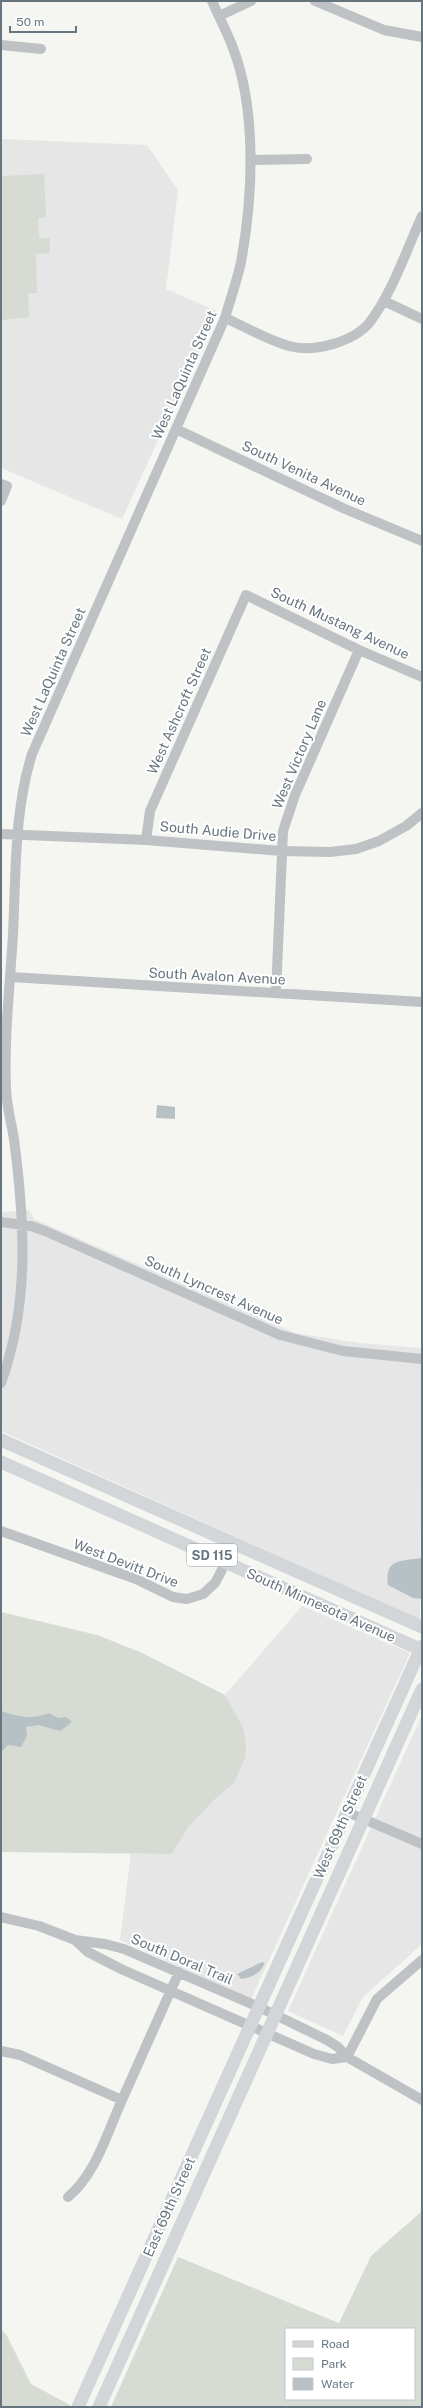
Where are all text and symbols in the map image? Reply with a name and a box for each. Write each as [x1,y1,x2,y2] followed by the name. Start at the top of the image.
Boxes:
[10,8,76,34] scale bar
[16,15,44,29] text: 50 m
[148,308,220,442] street label: West LaQuinta Street
[239,437,369,509] street label: South Venita Avenue
[268,584,412,662] street label: South Mustang Avenue
[17,605,89,739] street label: West LaQuinta Street
[144,645,214,777] street label: West Ashcroft Street
[269,697,329,811] street label: West Victory Lane
[159,818,277,844] street label: South Audie Drive
[148,964,286,988] street label: South Avalon Avenue
[142,1252,286,1328] street label: South Lyncrest Avenue
[71,1536,181,1590] street label: West Devitt Drive
[187,1544,237,1566] road number: SD 115
[244,1565,398,1645] street label: South Minnesota Avenue
[310,1773,370,1881] street label: West 69th Street
[129,1930,235,1988] street label: South Doral Trail
[140,2155,198,2259] street label: East 69th Street
[285,2328,415,2400] legend
[321,2337,349,2351] text: Road
[321,2357,347,2371] text: Park
[321,2377,355,2391] text: Water

